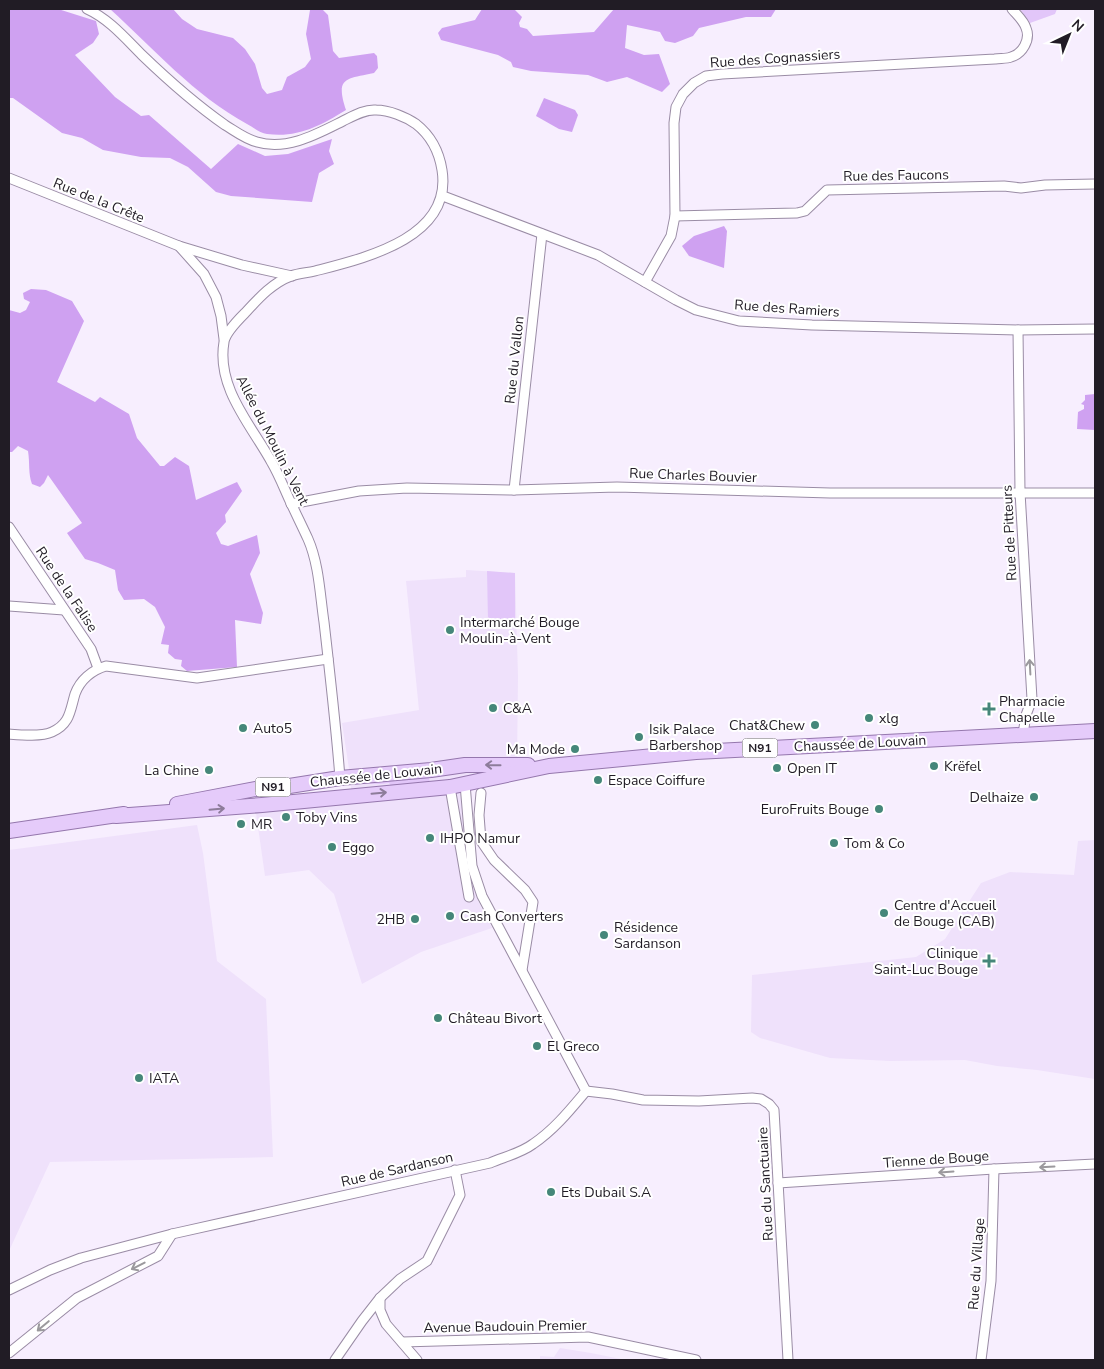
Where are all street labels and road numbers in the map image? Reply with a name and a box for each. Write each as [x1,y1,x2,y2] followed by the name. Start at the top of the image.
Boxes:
[709,44,841,73] street label: Rue des Cognassiers
[843,165,949,186] street label: Rue des Faucons
[50,174,147,227] street label: Rue de la Crête
[734,295,840,322] street label: Rue des Ramiers
[500,315,529,405] street label: Rue du Vallon
[232,372,314,508] street label: Allée du Moulin à Vent
[629,464,757,487] street label: Rue Charles Bouvier
[997,484,1022,581] street label: Rue de Pitteurs
[31,543,102,636] street label: Rue de la Falise
[793,731,927,756] street label: Chaussée de Louvain
[742,738,778,758] road number: N91
[309,759,443,792] street label: Chaussée de Louvain
[256,778,290,796] road number: N91
[753,1126,778,1241] street label: Rue du Sanctuaire
[882,1146,990,1173] street label: Tienne de Bouge
[339,1147,455,1192] street label: Rue de Sardanson
[964,1217,989,1311] street label: Rue du Village
[423,1316,587,1337] street label: Avenue Baudouin Premier

